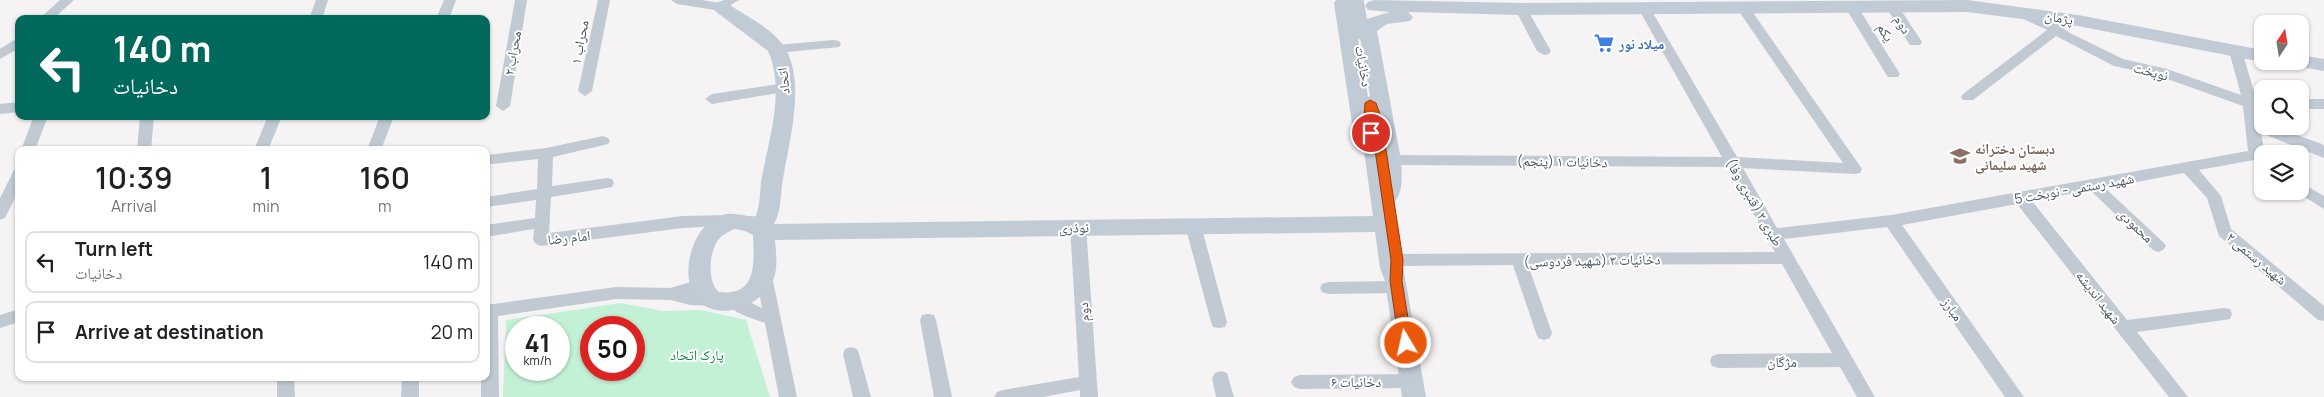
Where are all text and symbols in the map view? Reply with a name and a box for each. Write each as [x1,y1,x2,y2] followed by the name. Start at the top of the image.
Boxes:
[2043,5,2075,29] street label: پژمان
[1889,11,1916,38] street label: دوم
[2254,15,2309,70] north arrow
[2254,15,2309,200] map controls
[565,18,593,66] street label: محراب ۱
[1872,19,1899,46] street label: یکم
[113,25,211,73] text: 140 m
[499,29,525,77] street label: محراب ۲
[1593,32,1615,54] supermarket icon: میلاد نور
[1618,34,1664,53] place label: میلاد نور
[30,35,95,100] icon: left
[1351,44,1377,88] street label: دخانیات
[2132,58,2170,84] street label: نوبخت
[772,67,794,95] street label: اتحاد
[113,71,178,101] text: دخانیات
[2254,80,2309,135] button: search
[1350,112,1392,154] pin
[1357,119,1385,147] icon: arrive
[1975,139,2055,174] place label: دبستان دخترانه شهید سلیمانی
[1949,145,1971,167] school or university icon: دبستان دخترانه شهید سلیمانی
[2254,145,2309,200] button: layers
[1516,151,1608,172] street label: دخانیات ۱ (پنجم)
[1722,155,1788,249] street label: طبری ۲ (قنبری وفا)
[95,157,173,198] text: 10:39
[260,157,272,198] text: 1
[359,157,410,198] text: 160
[2013,168,2135,208] street label: شهید رستمی - نوبخت 5
[111,195,157,217] text: Arrival
[253,195,279,217] text: min
[378,195,391,217] text: m
[2114,204,2158,246] street label: محمودی
[1059,217,1089,237] street label: نوذری
[547,225,591,250] street label: امام رضا
[2223,227,2291,289] street label: شهید رستمی ۲
[75,236,153,262] text: Turn left
[32,248,60,276] icon: left
[423,249,473,275] text: 140 m
[1523,249,1661,271] street label: دخانیات ۳ (شهید فردوسی)
[75,262,122,284] text: دخانیات
[2072,266,2126,328] street label: شهید اندیشه
[1938,293,1968,325] street label: مبارز
[1073,301,1094,322] street label: دوم
[580,316,645,381] speed limit sign: 50
[1379,316,1431,368] position arrow
[32,318,60,346] icon: arrive
[75,319,264,345] text: Arrive at destination
[431,319,473,345] text: 20 m
[524,325,551,360] text: 41
[670,345,724,364] park label: پارک اتحاد
[524,352,551,369] text: km/h
[1767,352,1797,371] street label: مژگان
[1331,372,1381,391] street label: دخانیات ۶

